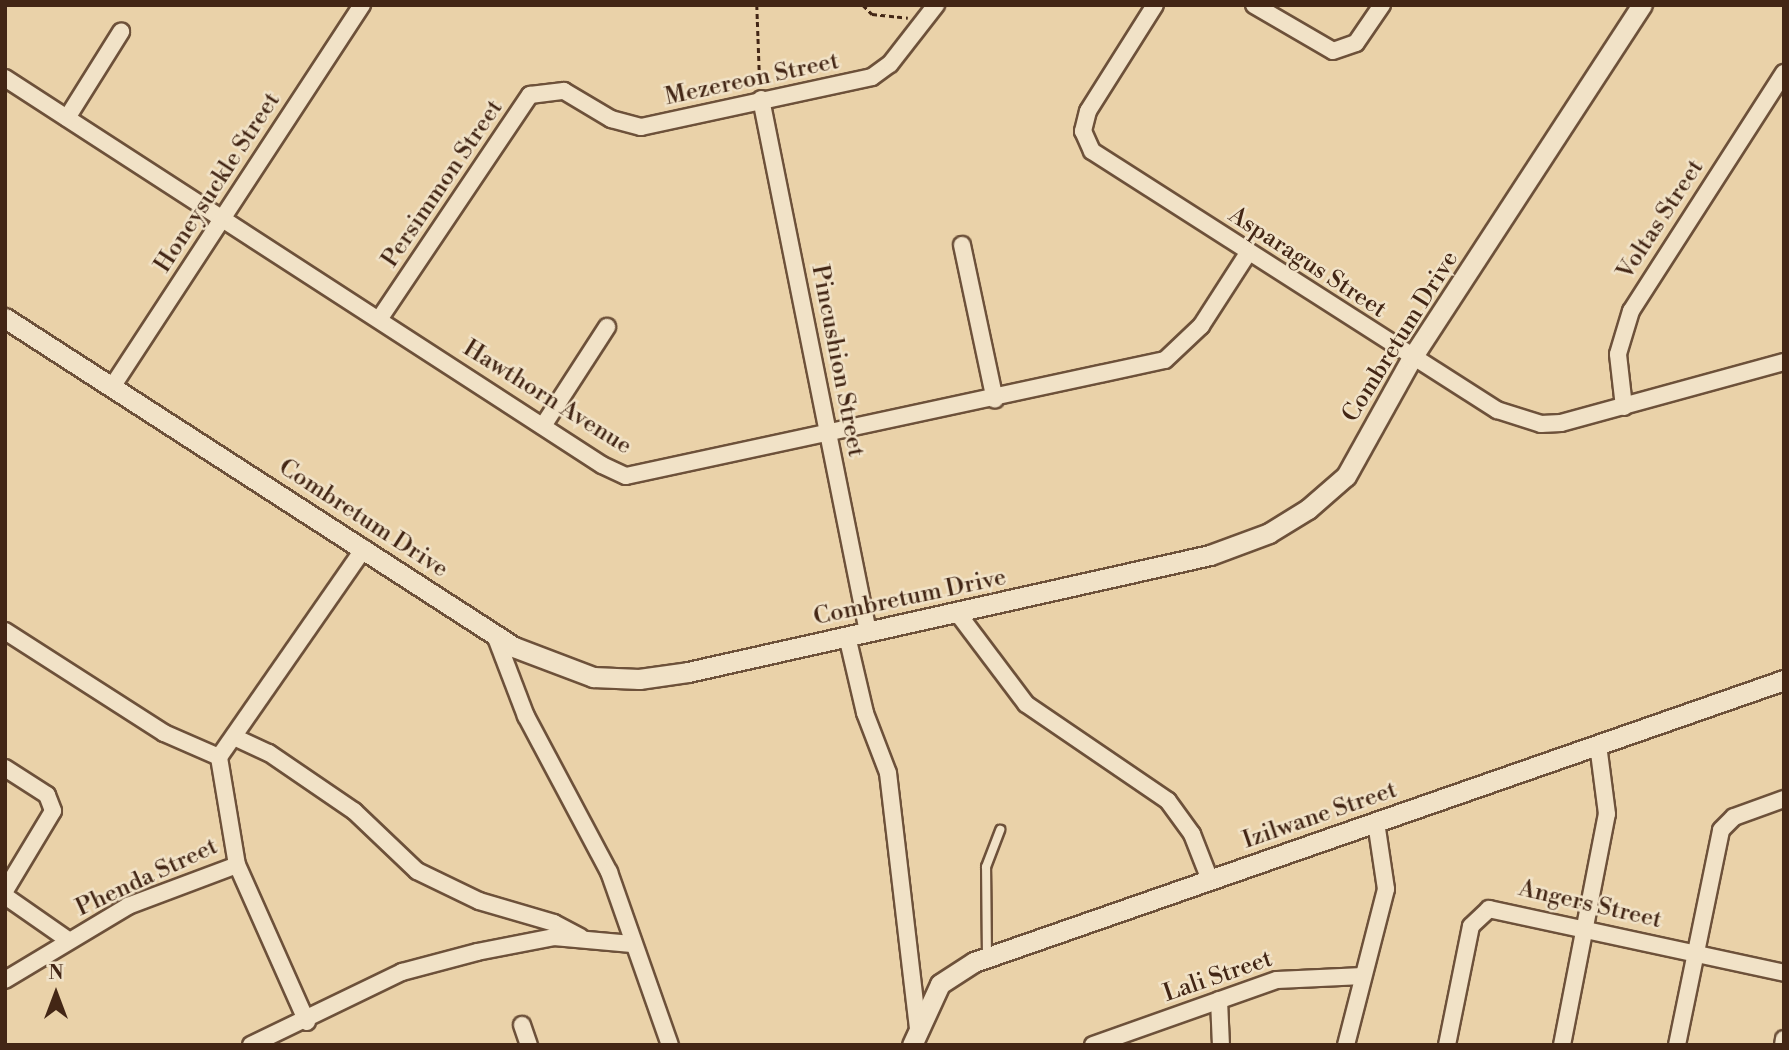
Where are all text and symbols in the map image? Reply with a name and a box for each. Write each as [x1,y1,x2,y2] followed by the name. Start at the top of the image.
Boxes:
[662,47,842,113] street label: Mezereon Street
[149,88,287,278] street label: Honeysuckle Street
[376,95,510,273] street label: Persimmon Street
[1612,155,1710,285] street label: Voltas Street
[1223,201,1391,325] street label: Asparagus Street
[1337,246,1465,428] street label: Combretum Drive
[804,262,870,460] street label: Pincushion Street
[457,335,637,461] street label: Hawthorn Avenue
[273,453,453,585] street label: Combretum Drive
[811,564,1009,632] street label: Combretum Drive
[1239,776,1401,856] street label: Izilwane Street
[72,833,222,923] street label: Phenda Street
[1516,875,1664,935] street label: Angers Street
[1160,945,1276,1009] street label: Lali Street
[21,959,91,1029] north arrow
[48,961,64,985] text: N

